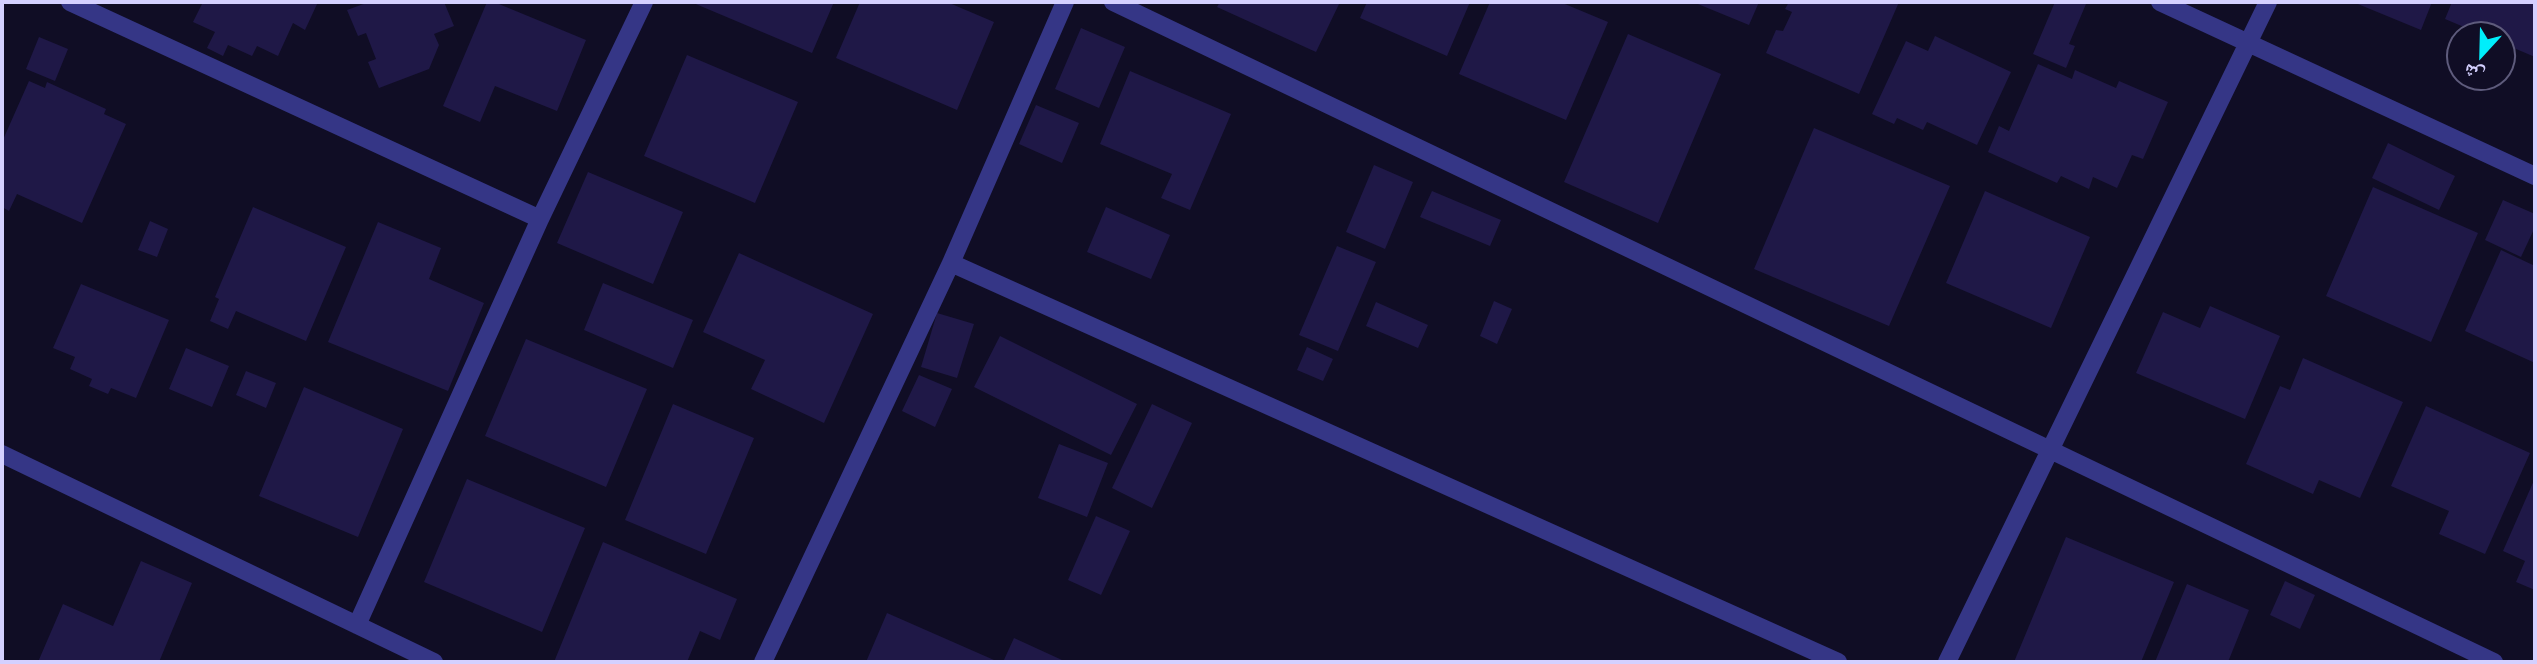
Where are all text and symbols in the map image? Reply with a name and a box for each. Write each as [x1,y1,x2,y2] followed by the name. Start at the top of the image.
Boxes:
[2446,21,2516,91] north arrow
[2460,59,2488,89] text: ش

